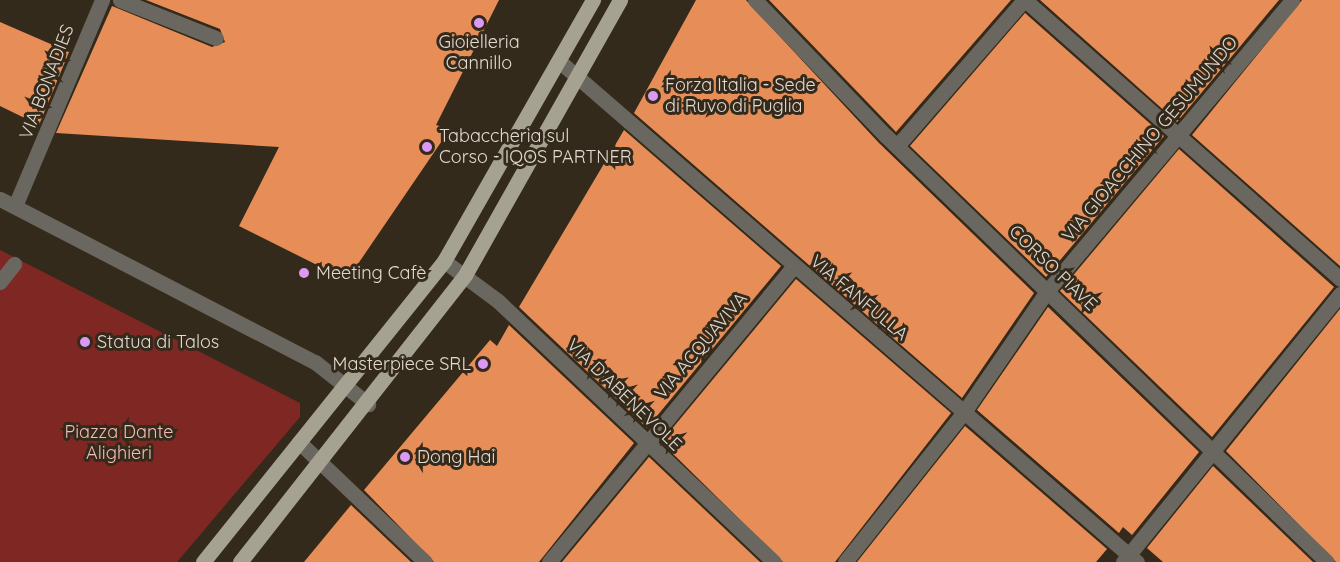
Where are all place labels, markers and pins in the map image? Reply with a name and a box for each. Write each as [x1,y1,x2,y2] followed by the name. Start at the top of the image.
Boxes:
[472,16,486,30] marker: Gioielleria Cannillo
[438,32,520,74] place label: Gioielleria Cannillo
[665,75,816,118] place label: Forza Italia - Sede di Ruvo di Puglia
[646,89,660,103] marker: Forza Italia - Sede di Ruvo di Puglia
[439,126,632,168] place label: Tabaccheria sul Corso - IQOS PARTNER
[420,140,434,154] marker: Tabaccheria sul Corso - IQOS PARTNER
[316,262,426,284] place label: Meeting Cafè
[297,266,311,280] marker: Meeting Cafè
[97,331,219,353] place label: Statua di Talos
[78,335,92,349] marker: Statua di Talos
[333,353,471,375] place label: Masterpiece SRL
[476,357,490,371] marker: Masterpiece SRL
[417,446,495,468] place label: Dong Hai
[398,450,412,464] marker: Dong Hai

